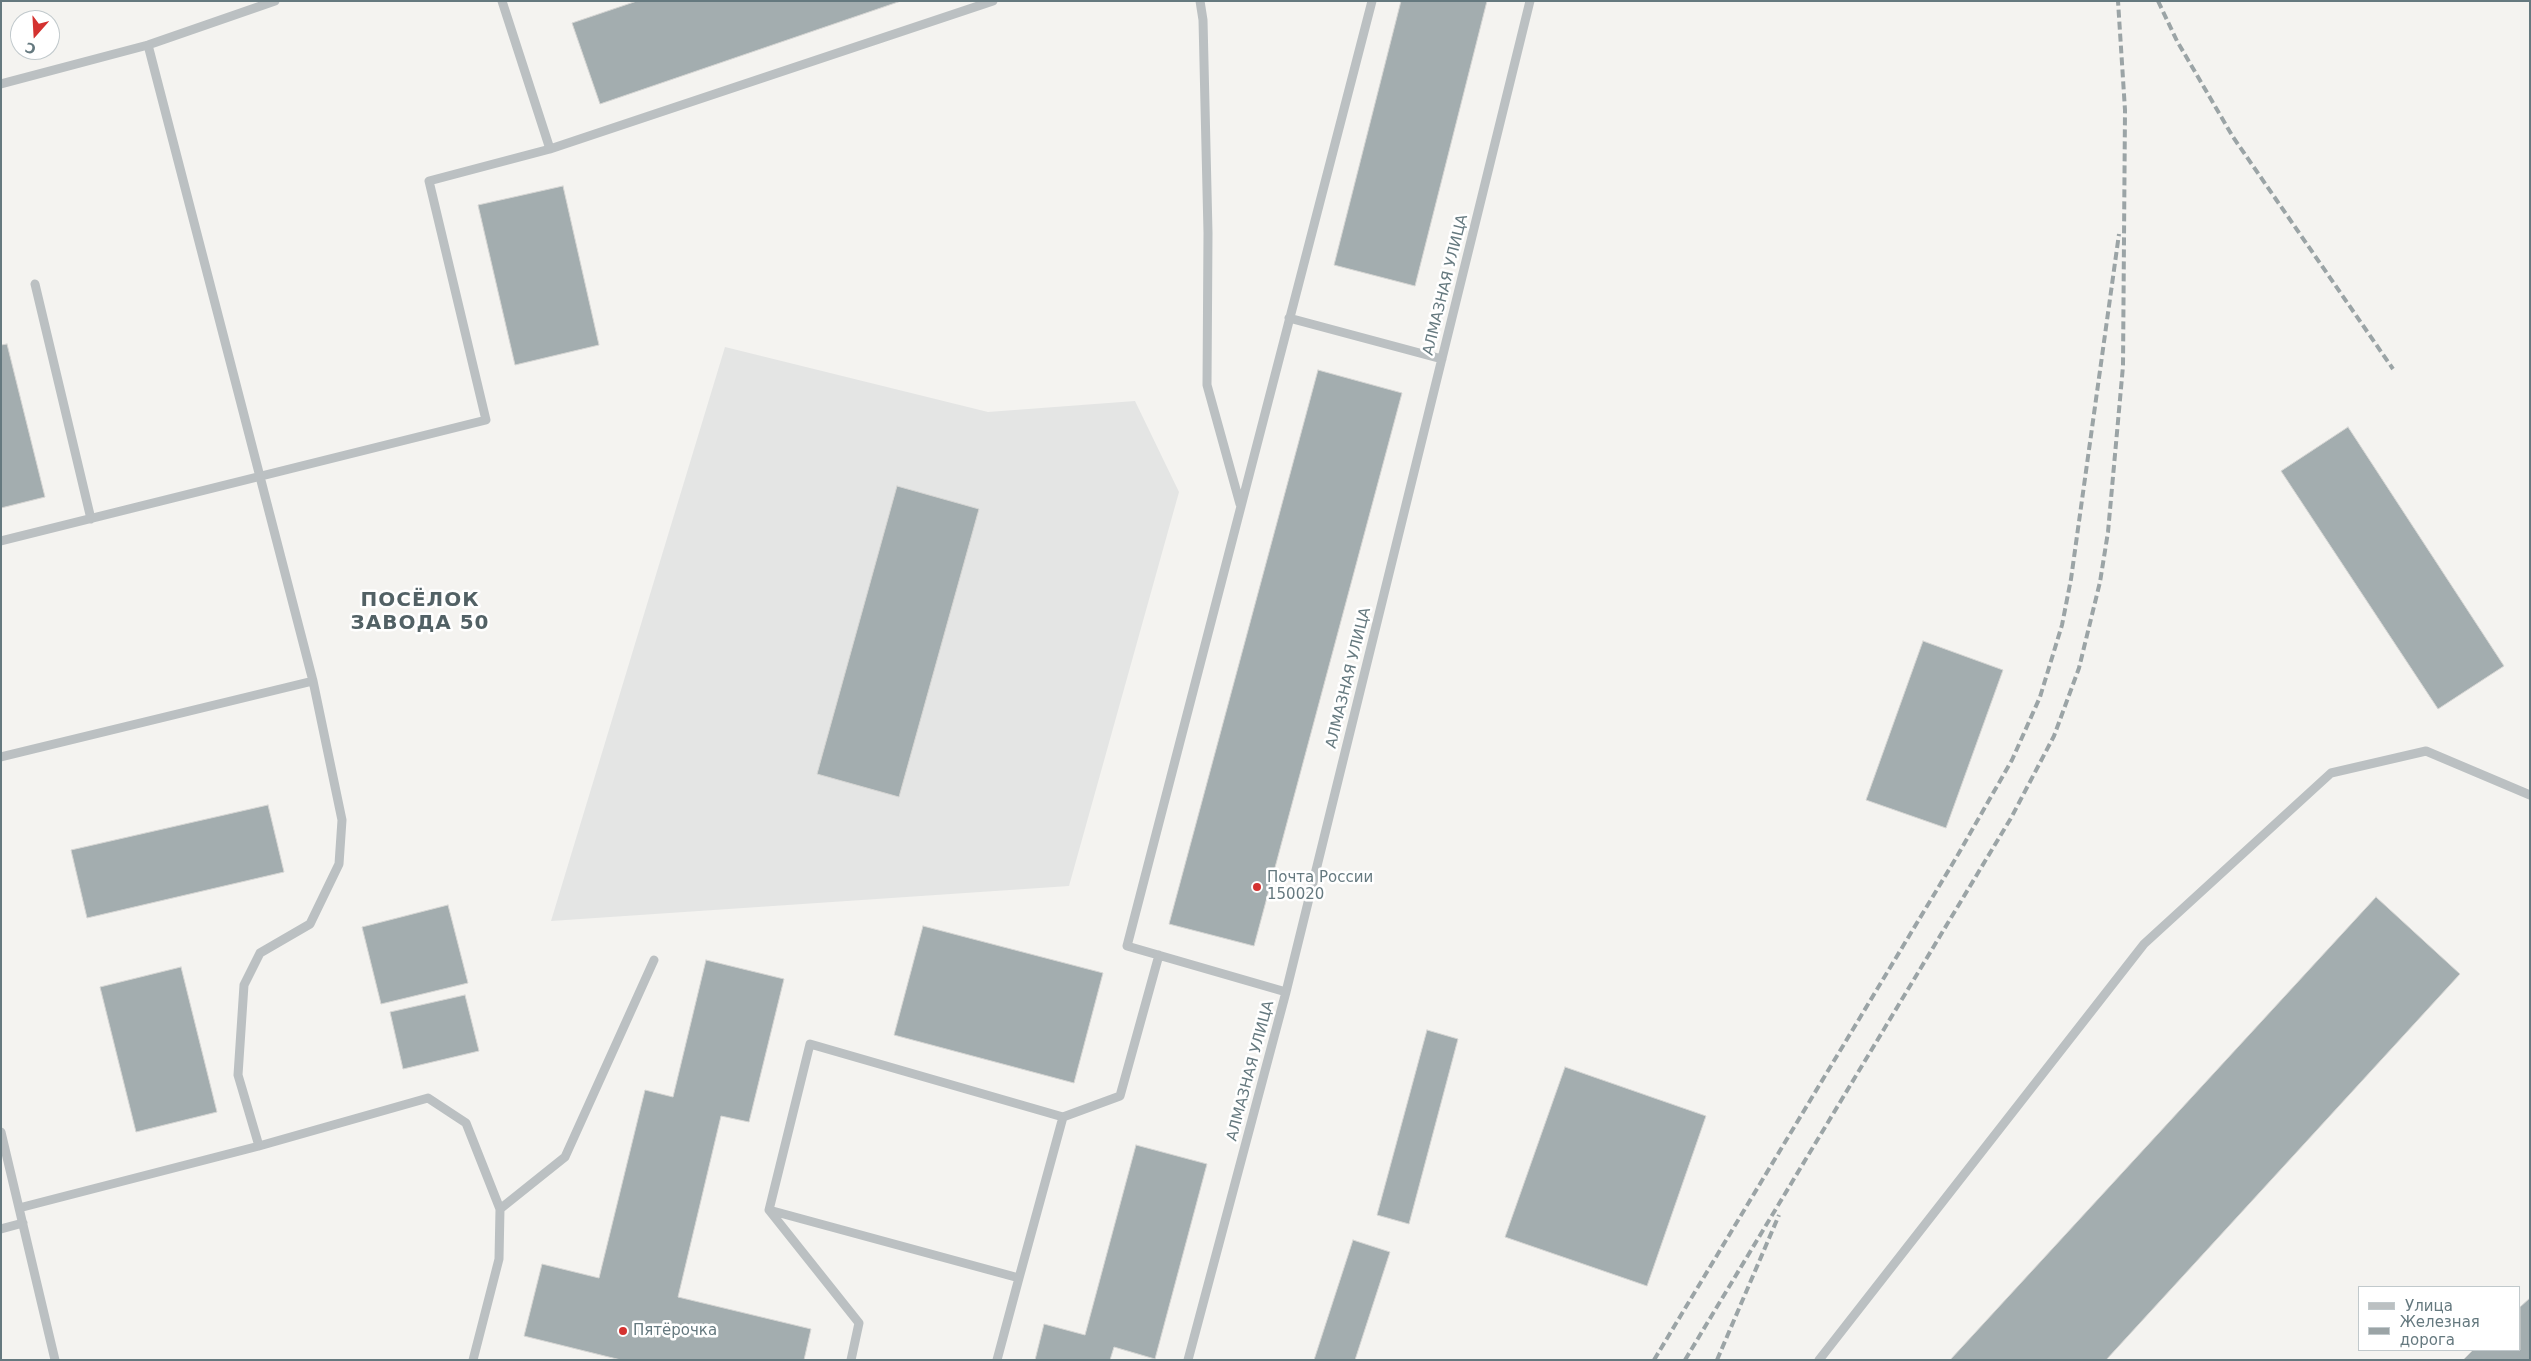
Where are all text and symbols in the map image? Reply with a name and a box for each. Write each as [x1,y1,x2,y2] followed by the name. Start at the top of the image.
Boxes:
[10,10,60,60] north arrow
[23,39,38,57] text: С
[1420,213,1472,357] street label: АЛМАЗНАЯ УЛИЦА
[349,589,491,636] district label: ПОСЁЛОК ЗАВОДА 50
[1323,606,1375,750] street label: АЛМАЗНАЯ УЛИЦА
[1267,869,1373,904] place label: Почта России 150020
[1251,881,1263,893] marker: Почта России 150020
[1224,999,1278,1143] street label: АЛМАЗНАЯ УЛИЦА
[2358,1286,2521,1351] legend
[2405,1297,2453,1315] text: Улица
[2400,1313,2480,1349] text: Железная дорога
[633,1322,717,1340] place label: Пятёрочка
[617,1325,629,1337] marker: Пятёрочка

